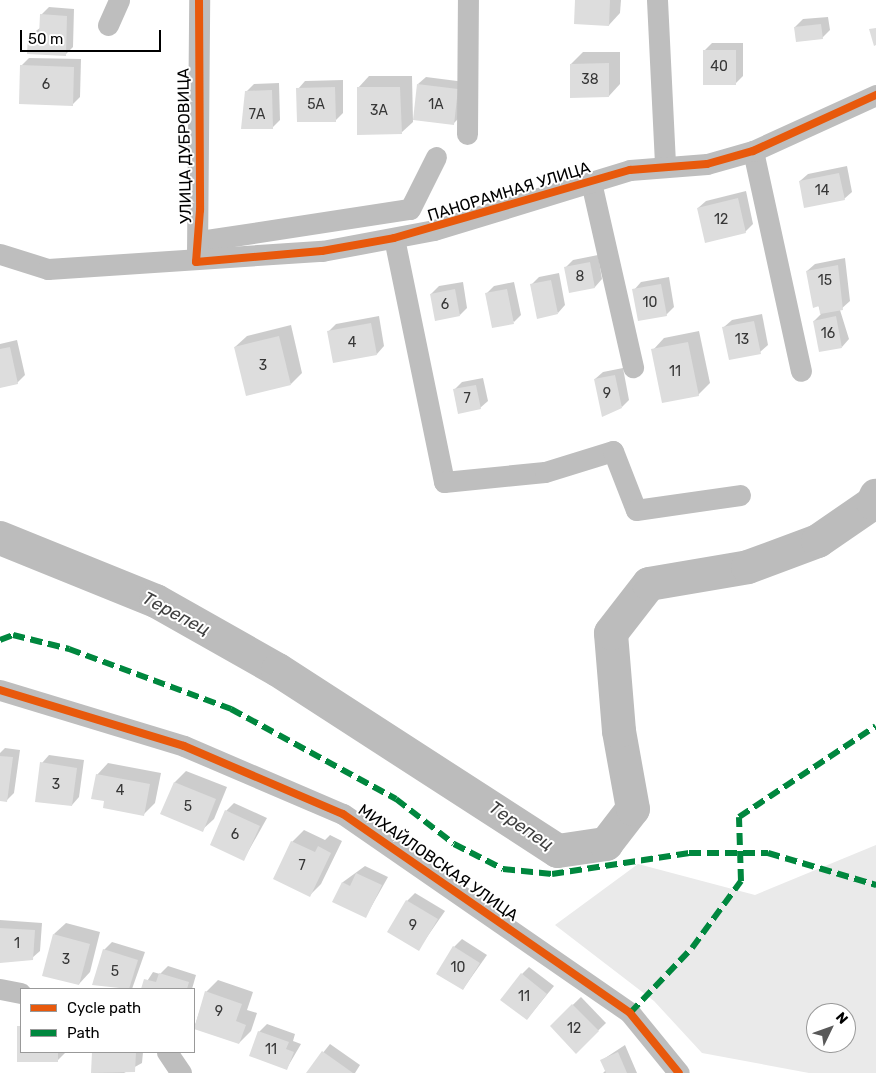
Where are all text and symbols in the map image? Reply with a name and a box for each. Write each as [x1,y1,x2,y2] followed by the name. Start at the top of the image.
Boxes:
[22,20,164,52] scale bar
[28,30,63,48] text: 50 m
[710,59,728,75] house number: 40
[174,68,196,224] street label: УЛИЦА ДУБРОВИЦА
[581,72,599,88] house number: 38
[42,77,50,93] house number: 6
[307,97,325,113] house number: 5А
[428,97,444,113] house number: 1А
[370,103,388,119] house number: 3А
[249,107,265,123] house number: 7А
[425,158,593,226] street label: ПАНОРАМНАЯ УЛИЦА
[815,183,829,199] house number: 14
[714,212,728,228] house number: 12
[576,269,584,285] house number: 8
[818,273,832,289] house number: 15
[643,295,657,311] house number: 10
[441,297,449,313] house number: 6
[821,326,835,342] house number: 16
[735,332,749,348] house number: 13
[348,335,356,351] house number: 4
[259,358,267,374] house number: 3
[669,364,681,380] house number: 11
[603,386,611,402] house number: 9
[463,391,471,407] house number: 7
[139,587,213,641] water label: Терепец
[52,777,60,793] house number: 3
[116,783,124,799] house number: 4
[485,797,557,855] water label: Терепец
[184,799,192,815] house number: 5
[354,800,522,926] street label: МИХАЙЛОВСКАЯ УЛИЦА
[231,827,239,843] house number: 6
[298,858,306,874] house number: 7
[409,918,417,934] house number: 9
[14,936,20,952] house number: 1
[62,952,70,968] house number: 3
[451,960,465,976] house number: 10
[111,964,119,980] house number: 5
[20,988,195,1053] legend
[518,989,530,1005] house number: 11
[67,999,141,1017] text: Cycle path
[806,1003,856,1053] north arrow
[215,1004,223,1020] house number: 9
[832,1009,851,1028] text: N
[567,1021,581,1037] house number: 12
[67,1024,100,1042] text: Path
[265,1042,277,1058] house number: 11

